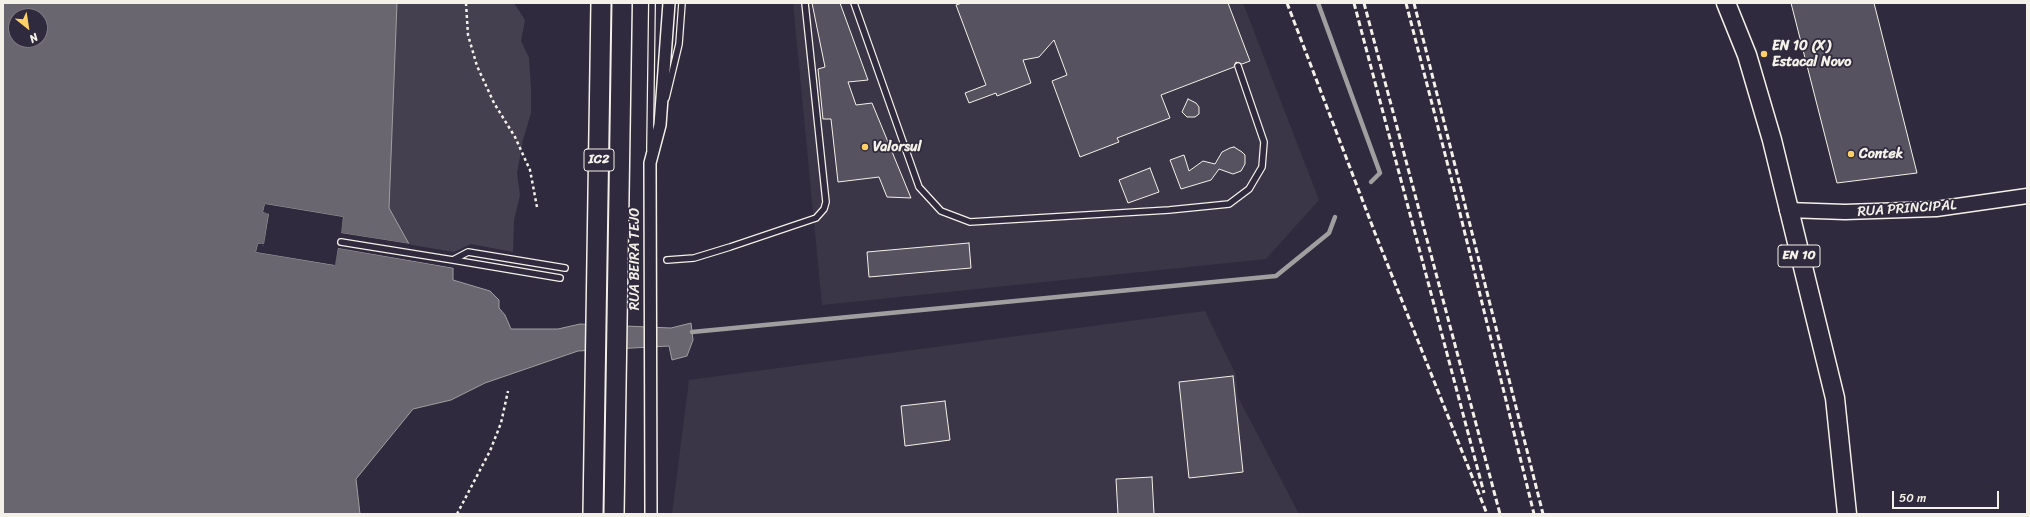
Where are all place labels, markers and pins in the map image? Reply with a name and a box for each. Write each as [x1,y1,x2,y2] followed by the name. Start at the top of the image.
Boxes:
[1772,38,1851,70] place label: EN 10 (X) Estacal Novo
[1759,49,1769,59] marker: EN 10 (X) Estacal Novo
[873,139,921,155] place label: Valorsul
[860,142,870,152] marker: Valorsul
[1859,146,1903,162] place label: Contek
[1846,149,1856,159] marker: Contek

